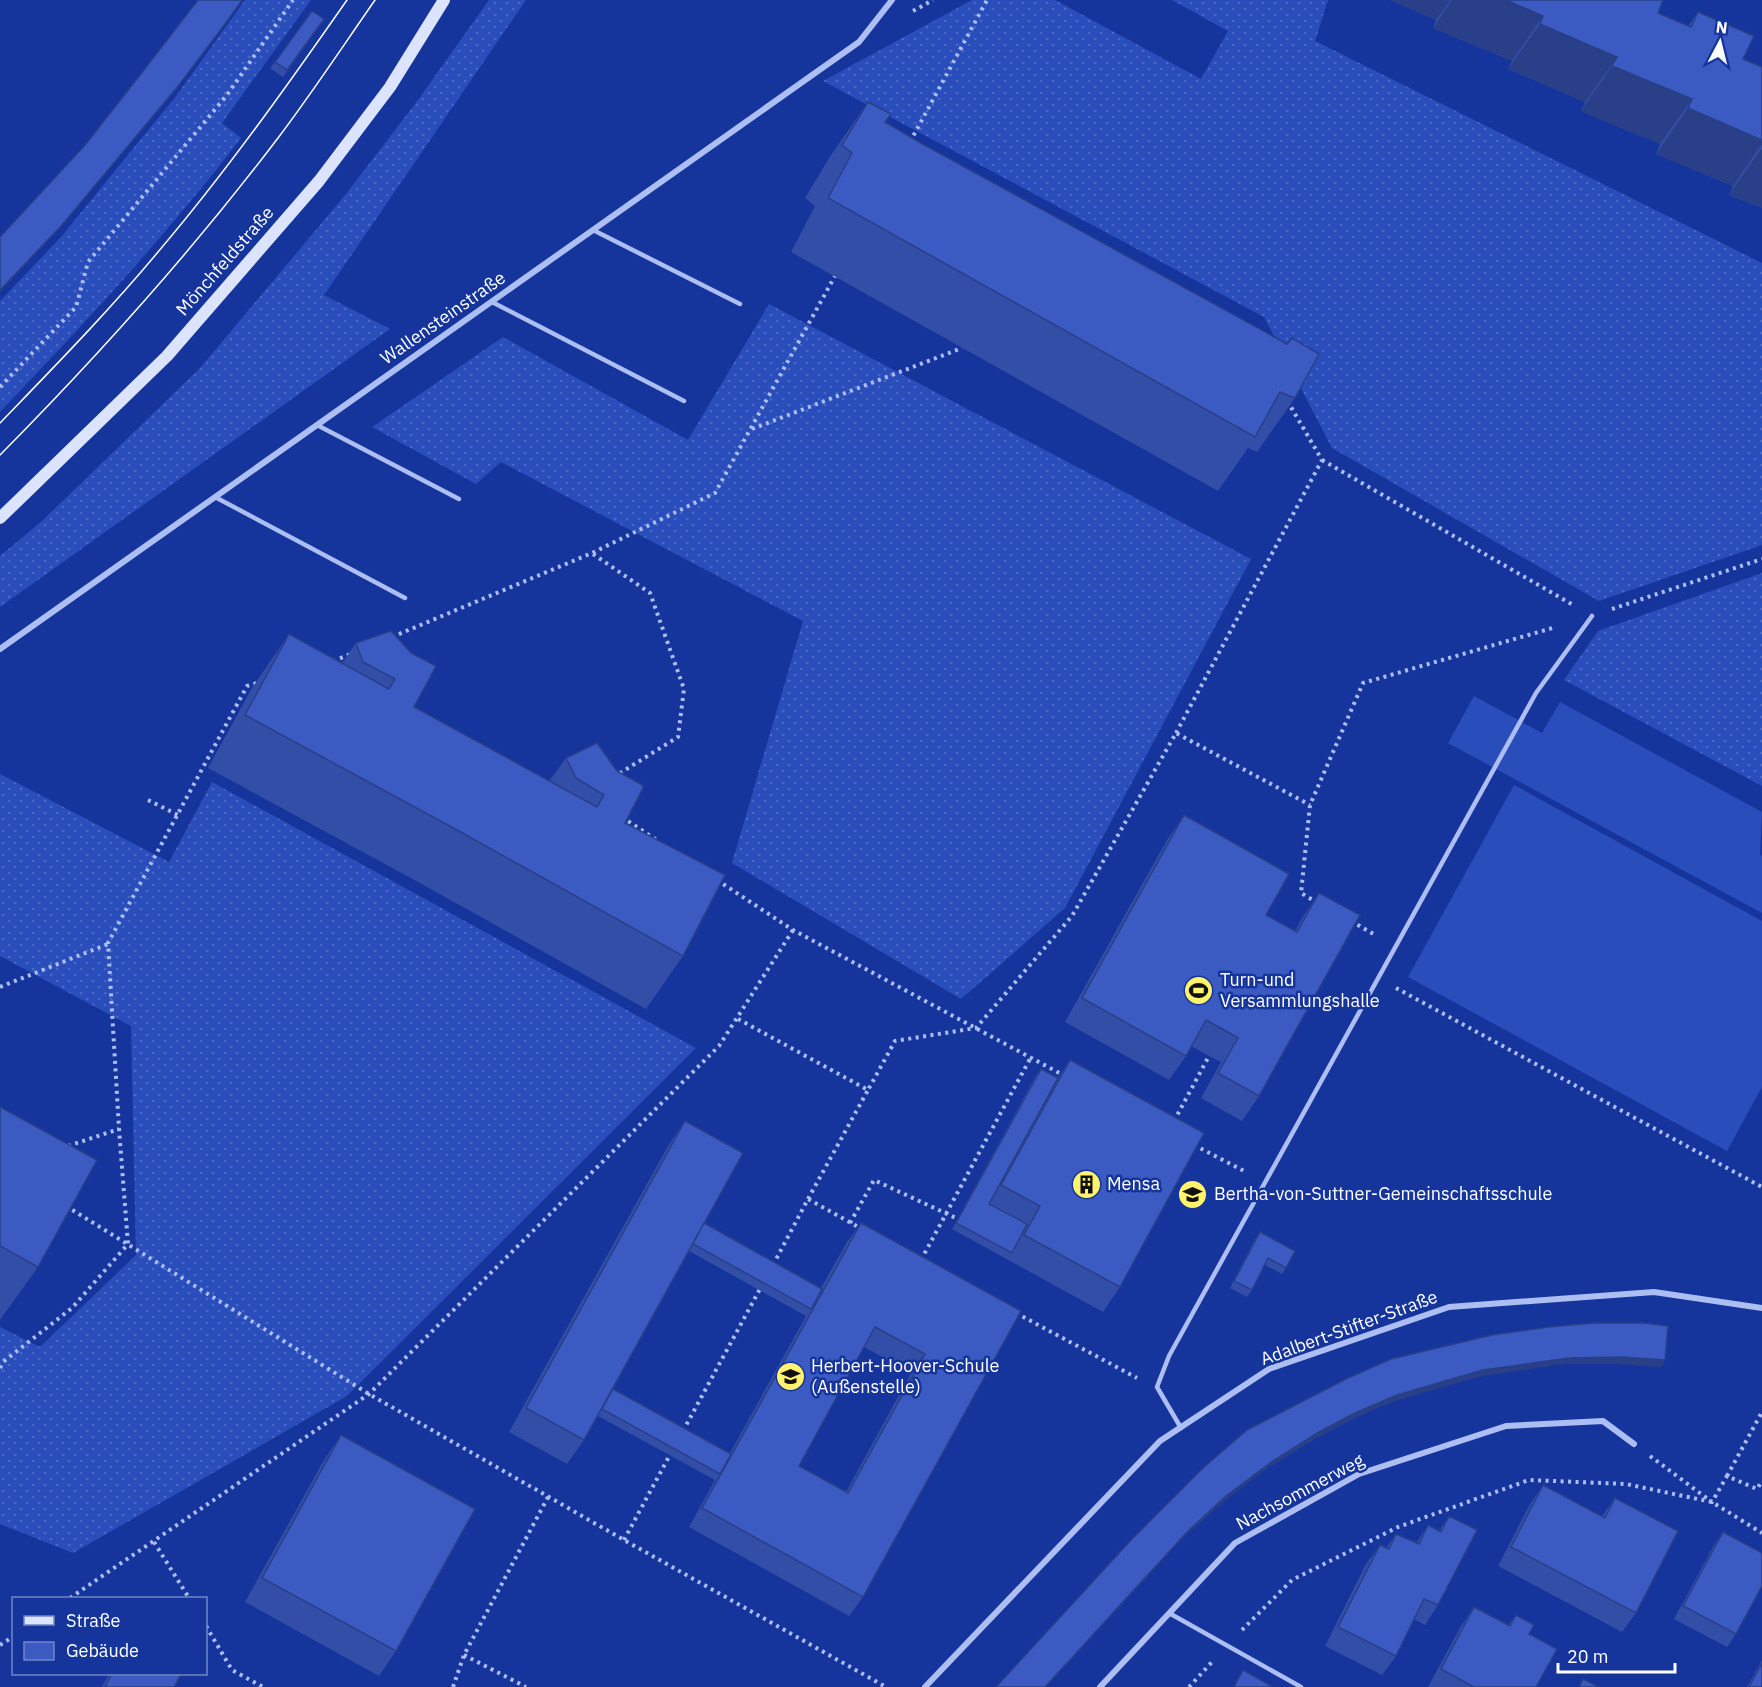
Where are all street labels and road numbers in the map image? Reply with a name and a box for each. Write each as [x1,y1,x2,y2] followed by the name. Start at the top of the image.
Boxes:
[171,201,279,320] street label: Mönchfeldstraße
[376,266,510,369] street label: Wallensteinstraße
[1257,1285,1441,1370] street label: Adalbert-Stifter-Straße
[1232,1448,1368,1535] street label: Nachsommerweg

